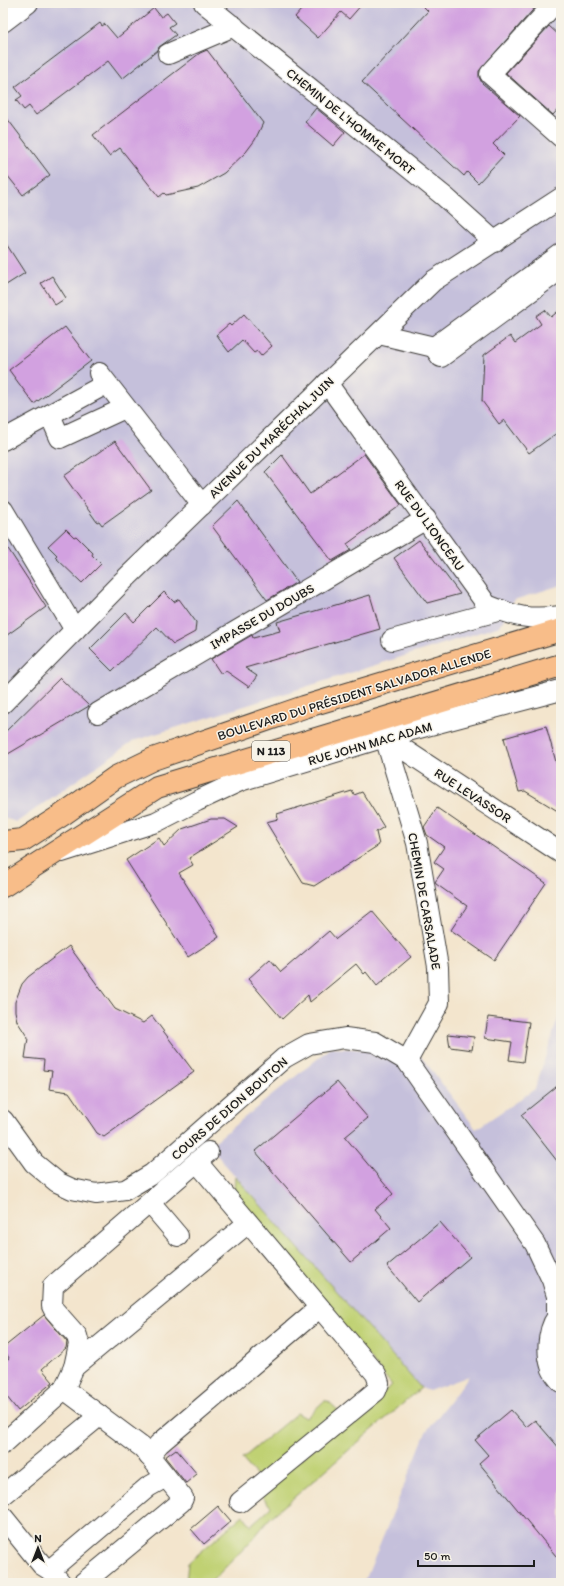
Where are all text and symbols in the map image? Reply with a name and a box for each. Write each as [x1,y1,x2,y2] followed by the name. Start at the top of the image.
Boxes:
[283,65,419,178] street label: CHEMIN DE L'HOMME MORT
[206,374,337,501] street label: AVENUE DU MARÉCHAL JUIN
[392,477,468,574] street label: RUE DU LIONCEAU
[208,581,317,652] street label: IMPASSE DU DOUBS
[216,646,493,743] street label: BOULEVARD DU PRÉSIDENT SALVADOR ALLENDE
[306,719,434,768] street label: RUE JOHN MAC ADAM
[252,741,290,761] road number: N 113
[432,765,514,826] street label: RUE LEVASSOR
[405,831,444,971] street label: CHEMIN DE CARSALADE
[168,1054,291,1163] street label: COURS DE DION BOUTON
[18,1528,58,1568] north arrow
[34,1532,42,1545] text: N
[418,1542,534,1568] scale bar
[424,1549,450,1563] text: 50 m

